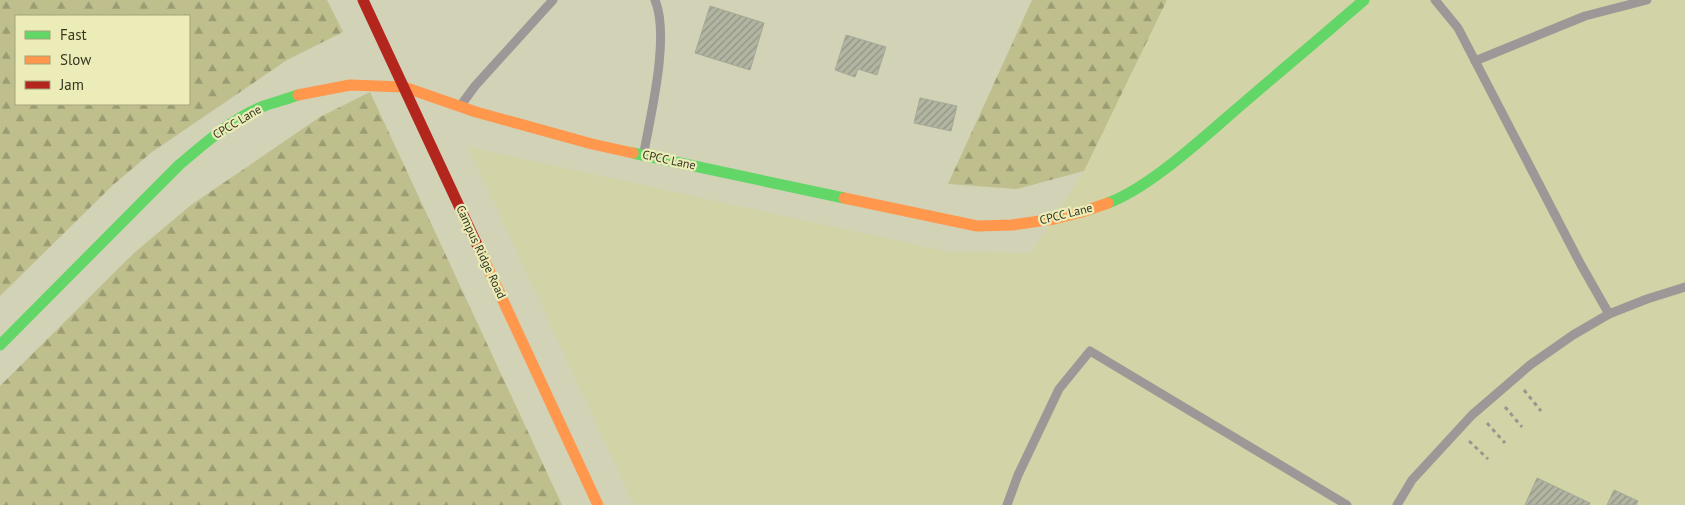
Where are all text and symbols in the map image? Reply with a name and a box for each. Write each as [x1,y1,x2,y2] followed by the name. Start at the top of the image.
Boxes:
[15,15,190,105] legend
[60,25,87,44] text: Fast
[60,50,91,69] text: Slow
[59,75,84,94] text: Jam
[210,101,264,142] street label: CPCC Lane
[641,147,697,172] street label: CPCC Lane
[1038,200,1094,227] street label: CPCC Lane
[453,203,510,301] street label: Campus Ridge Road

